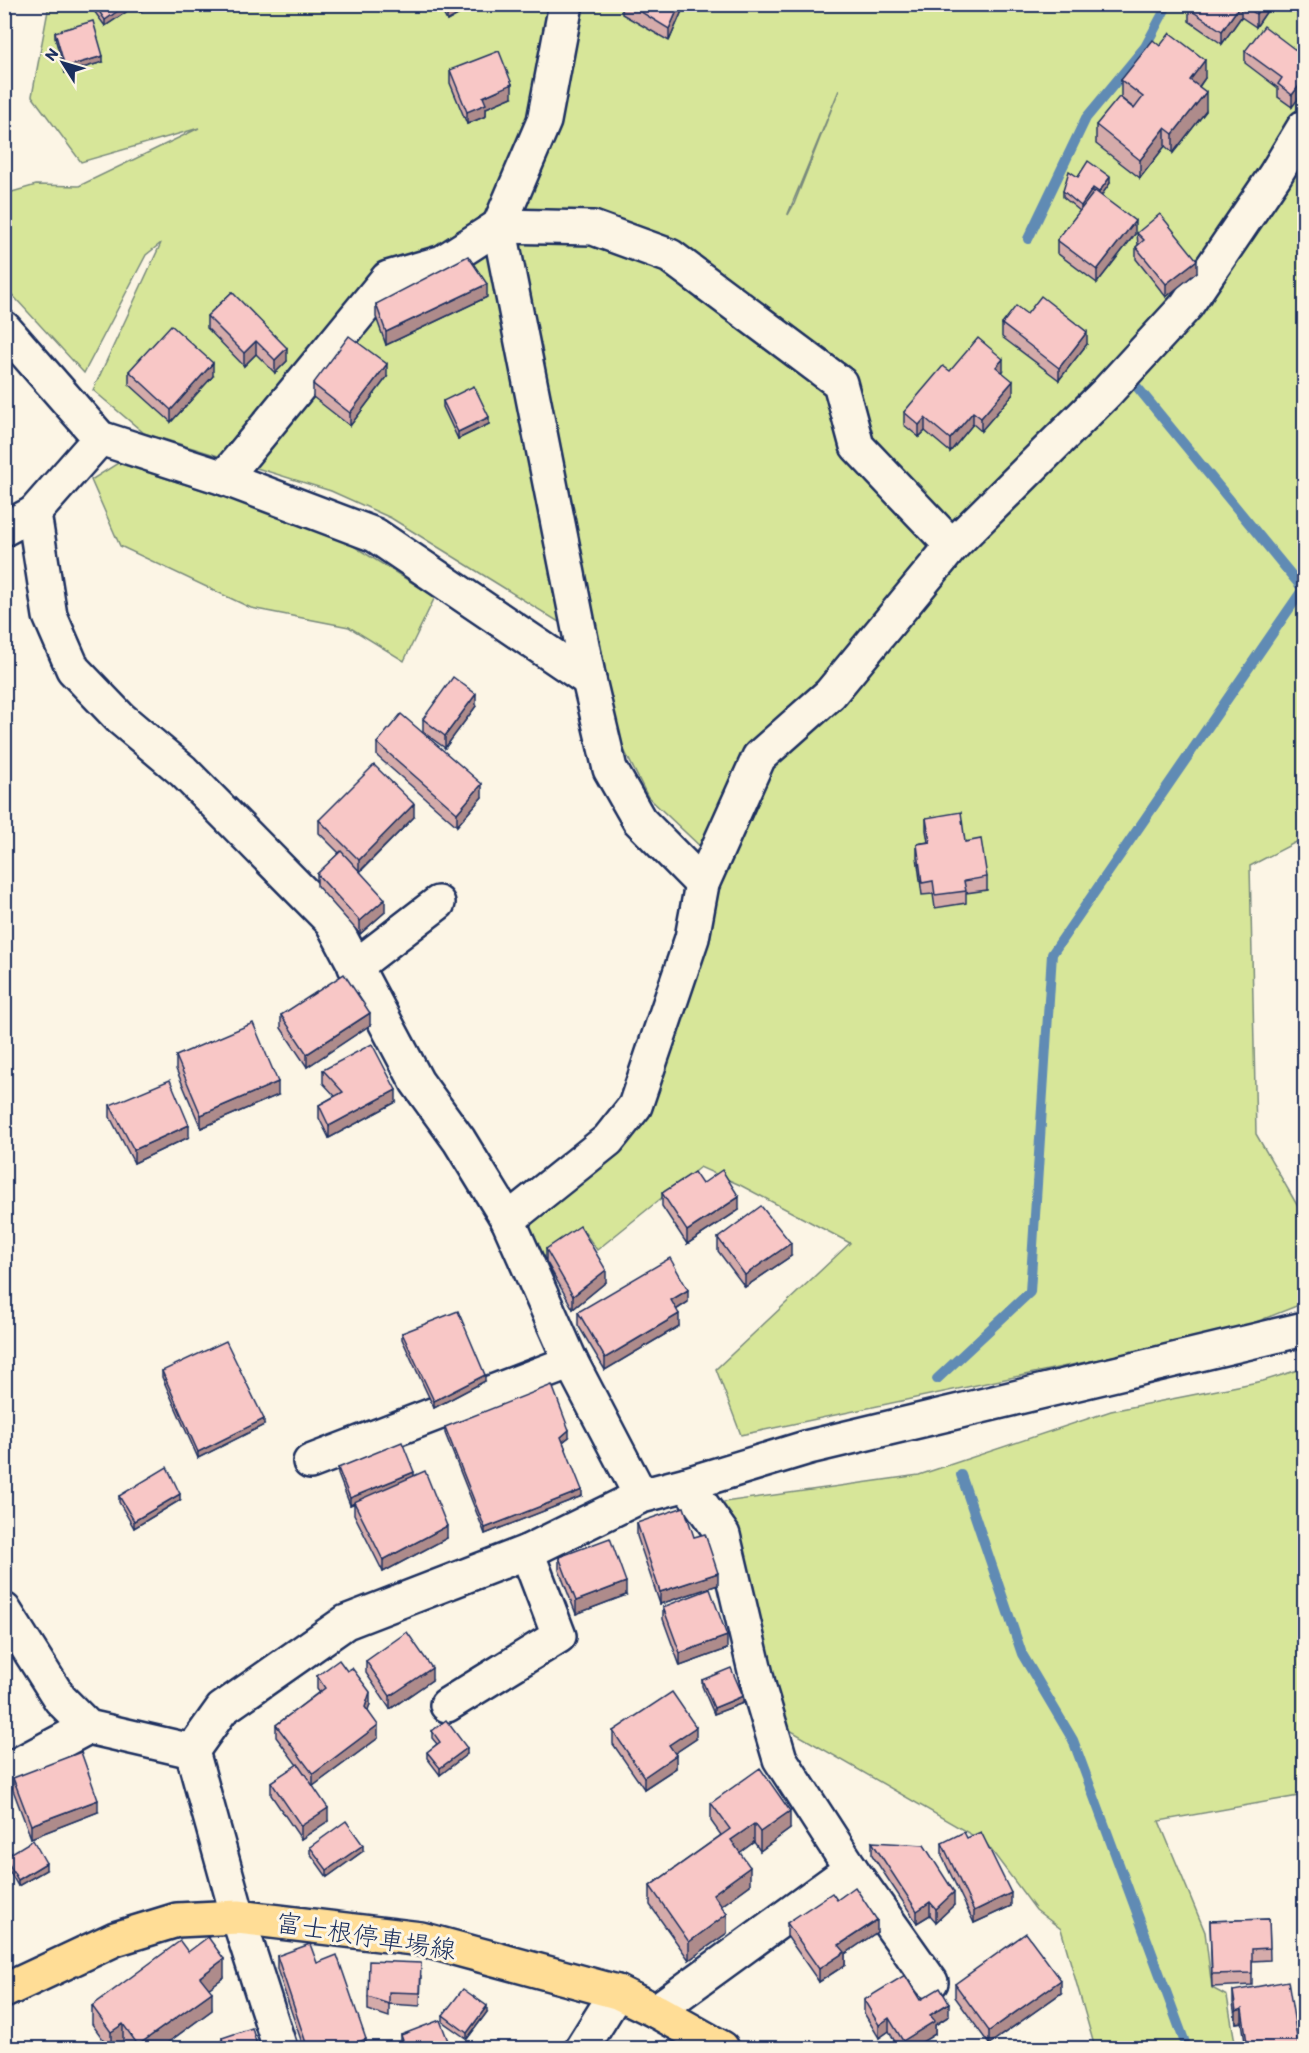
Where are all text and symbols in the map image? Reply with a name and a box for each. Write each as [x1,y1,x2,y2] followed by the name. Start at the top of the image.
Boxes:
[33,33,93,93] north arrow
[41,44,62,64] text: N
[274,1906,458,1966] street label: 富士根停車場線

